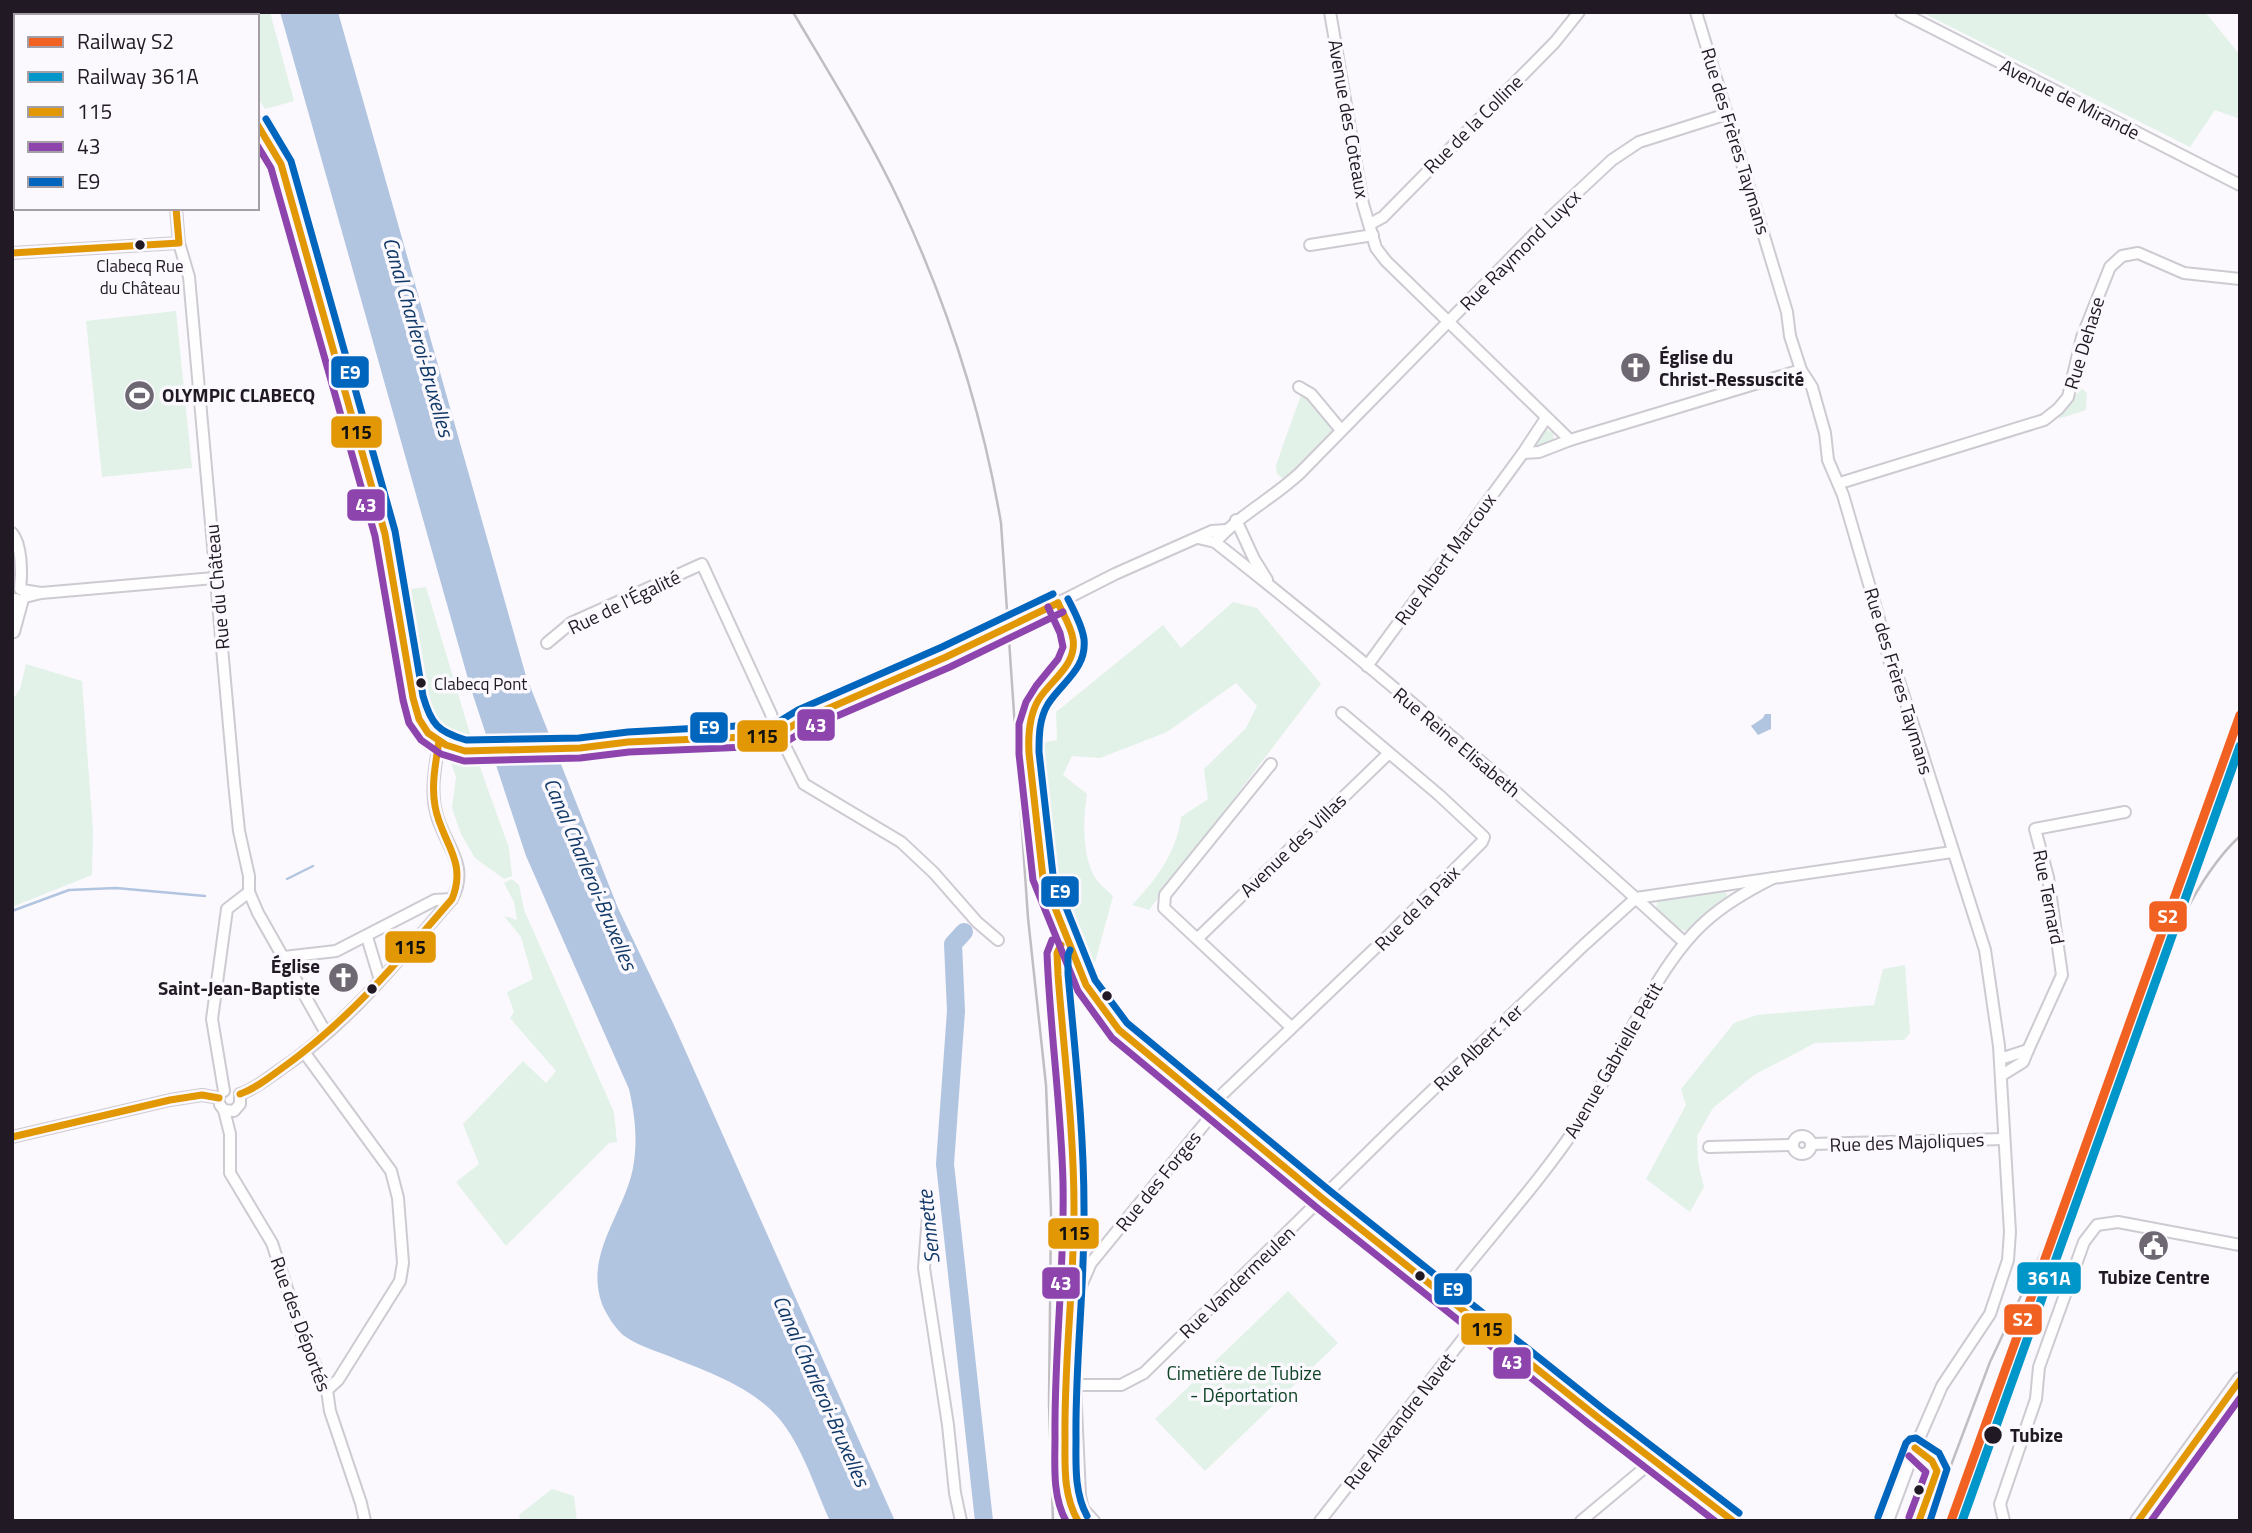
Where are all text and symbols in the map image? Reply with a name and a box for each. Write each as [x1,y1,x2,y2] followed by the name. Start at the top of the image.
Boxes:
[14,14,259,210] legend
[77,25,174,57] text: Railway S2
[1321,37,1378,201] street label: Avenue des Coteaux
[1694,44,1779,238] street label: Rue des Frères Taymans
[1995,51,2145,146] street label: Avenue de Mirande
[77,60,199,92] text: Railway 361A
[1416,67,1529,180] street label: Rue de la Colline
[77,95,112,127] text: 115
[77,130,101,162] text: 43
[77,165,100,197] text: E9
[1452,182,1587,317] street label: Rue Raymond Luycx
[375,233,463,442] water label: Canal Charleroi-Bruxelles
[133,238,147,252] marker: Clabecq Rue du Château
[96,253,184,301] place label: Clabecq Rue du Château
[2056,293,2111,393] street label: Rue Dehase
[1659,342,1804,393] place label: Église du Christ-Ressuscité
[1619,351,1653,385] church icon: Église du Christ-Ressuscité
[330,355,370,389] line badge: E9
[339,357,361,386] text: E9
[122,378,156,412] sports icon: OLYMPIC CLABECQ
[162,380,315,409] place label: OLYMPIC CLABECQ
[330,415,383,449] line badge: 115
[340,417,372,446] text: 115
[1387,486,1503,631] street label: Rue Albert Marcoux
[346,488,386,522] line badge: 43
[355,490,377,519] text: 43
[197,523,236,651] street label: Rue du Château
[563,562,685,641] street label: Rue de l'Égalité
[1857,584,1942,778] street label: Rue des Frères Taymans
[434,671,527,697] place label: Clabecq Pont
[414,676,428,690] marker: Clabecq Pont
[1387,680,1527,804] street label: Rue Reine Elisabeth
[796,708,836,742] line badge: 43
[805,710,827,739] text: 43
[689,711,729,744] line badge: E9
[698,712,720,741] text: E9
[736,719,789,753] line badge: 115
[746,721,778,750] text: 115
[536,772,647,977] water label: Canal Charleroi-Bruxelles
[1233,786,1353,903] street label: Avenue des Villas
[2026,847,2073,947] street label: Rue Ternard
[1367,858,1466,957] street label: Rue de la Paix
[1040,875,1080,908] line badge: E9
[1049,876,1071,905] text: E9
[2148,900,2188,933] line badge: S2
[2158,901,2178,930] text: S2
[384,930,437,964] line badge: 115
[394,932,426,961] text: 115
[158,951,320,1002] place label: Église Saint-Jean-Baptiste
[326,960,360,994] church icon: Église Saint-Jean-Baptiste
[1556,976,1669,1143] street label: Avenue Gabrielle Petit
[365,982,379,996] unlabelled marker
[1100,989,1114,1003] unlabelled marker
[1426,996,1529,1097] street label: Rue Albert 1er
[1108,1124,1208,1237] street label: Rue des Forges
[1829,1124,1985,1159] street label: Rue des Majoliques
[908,1187,948,1266] water label: Sennette
[1047,1217,1100,1250] line badge: 115
[1058,1218,1090,1247] text: 115
[1172,1218,1301,1345] street label: Rue Vandermeulen
[2137,1229,2171,1263] public building icon: Tubize Centre
[264,1252,339,1396] street label: Rue des Déportés
[2016,1261,2082,1295] line badge: 361A
[2098,1262,2210,1291] place label: Tubize Centre
[2027,1263,2071,1292] text: 361A
[1041,1266,1081,1300] line badge: 43
[1050,1268,1072,1297] text: 43
[1413,1269,1427,1283] unlabelled marker
[1433,1272,1473,1306] line badge: E9
[1442,1274,1464,1303] text: E9
[765,1290,879,1493] water label: Canal Charleroi-Bruxelles
[2003,1303,2043,1336] line badge: S2
[2013,1304,2033,1333] text: S2
[1460,1312,1513,1346] line badge: 115
[1471,1314,1503,1343] text: 115
[1336,1346,1462,1495] street label: Rue Alexandre Navet
[1492,1346,1532,1380] line badge: 43
[1501,1347,1523,1376] text: 43
[1166,1358,1322,1409] park label: Cimetière de Tubize - Déportation
[2010,1420,2063,1449] place label: Tubize
[1982,1424,2004,1446] marker: Tubize
[1912,1483,1926,1497] unlabelled marker

